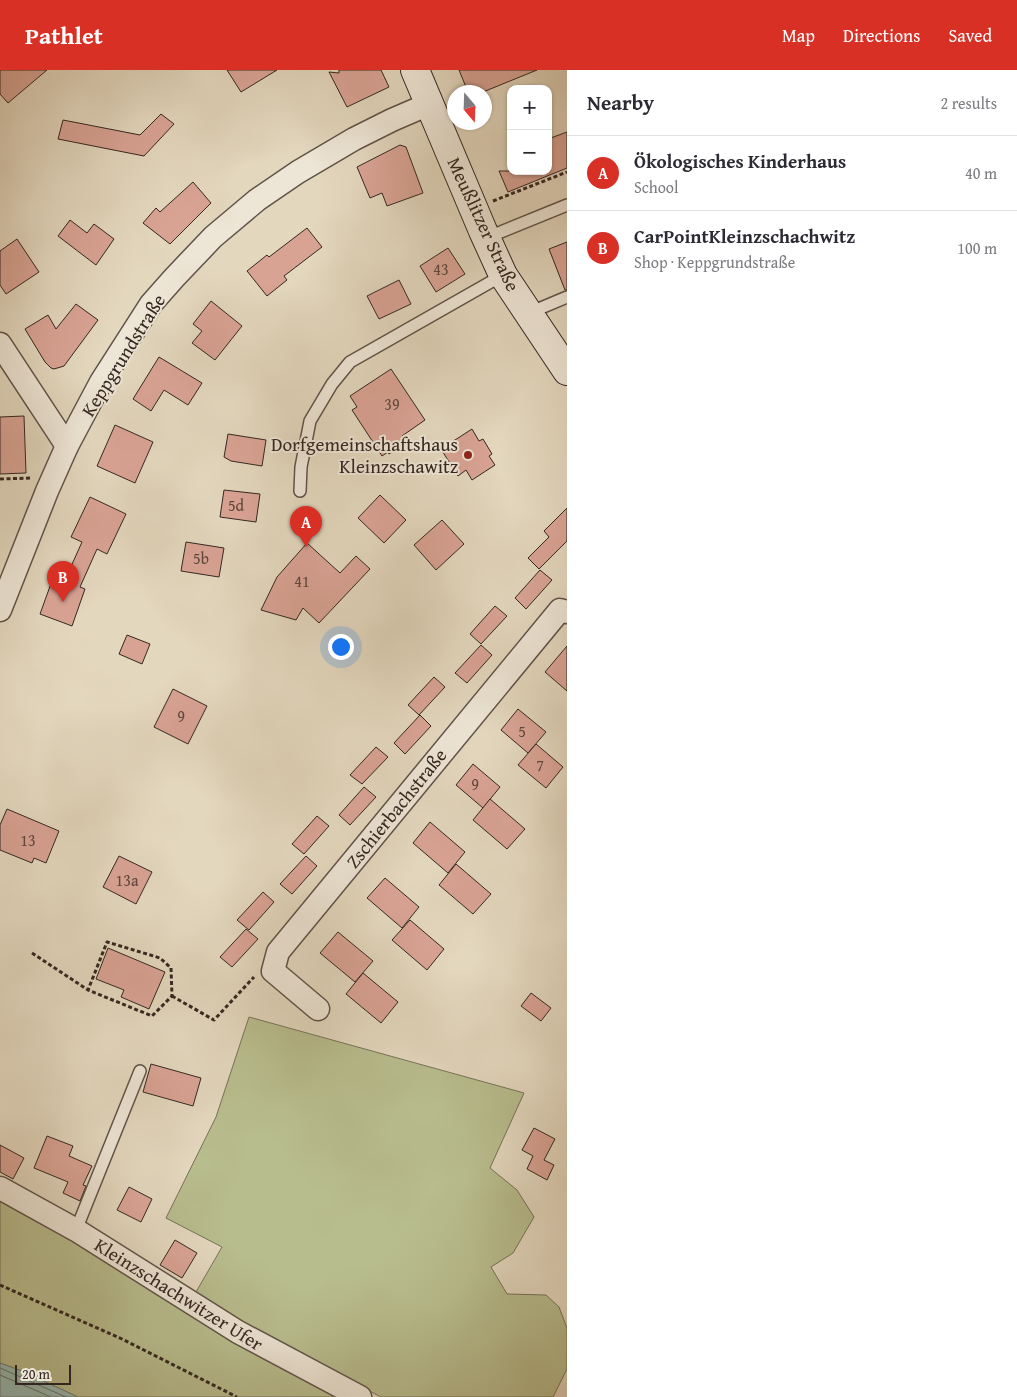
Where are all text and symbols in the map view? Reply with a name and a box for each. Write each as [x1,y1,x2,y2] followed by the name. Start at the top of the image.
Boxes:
[25,18,103,53] text: Pathlet
[782,22,815,49] text: Map
[843,22,920,49] text: Directions
[948,22,992,49] text: Saved
[447,85,492,130] north arrow
[507,85,552,175] map controls
[507,85,552,130] button: +
[587,87,654,118] text: Nearby
[940,91,997,115] text: 2 results
[507,130,552,175] button: −
[634,147,846,175] text: Ökologisches Kinderhaus
[441,152,527,296] street label: Meußlitzer Straße
[598,161,608,185] text: A
[965,161,997,185] text: 40 m
[634,175,678,199] text: School
[634,222,855,250] text: CarPointKleinzschachwitz
[598,236,608,260] text: B
[957,236,997,260] text: 100 m
[634,250,795,274] text: Shop · Keppgrundstraße
[433,257,449,281] house number: 43
[74,288,172,422] street label: Keppgrundstraße
[384,392,400,416] house number: 39
[271,430,458,480] place label: Dorfgemeinschaftshaus Kleinzschawitz
[462,449,474,461] marker: Dorfgemeinschaftshaus Kleinzschawitz
[228,493,245,517] house number: 5d
[290,506,322,547] pin: A
[193,546,209,570] house number: 5b
[47,561,79,602] pin: B
[294,569,310,593] house number: 41
[328,634,354,660] your location
[177,704,185,728] house number: 9
[518,719,526,743] house number: 5
[339,742,453,874] street label: Zschierbachstraße
[536,753,544,777] house number: 7
[471,772,479,796] house number: 9
[20,828,36,852] house number: 13
[116,868,139,892] house number: 13a
[89,1231,269,1357] street label: Kleinzschachwitzer Ufer
[15,1362,71,1385] scale bar
[22,1364,50,1384] text: 20 m

